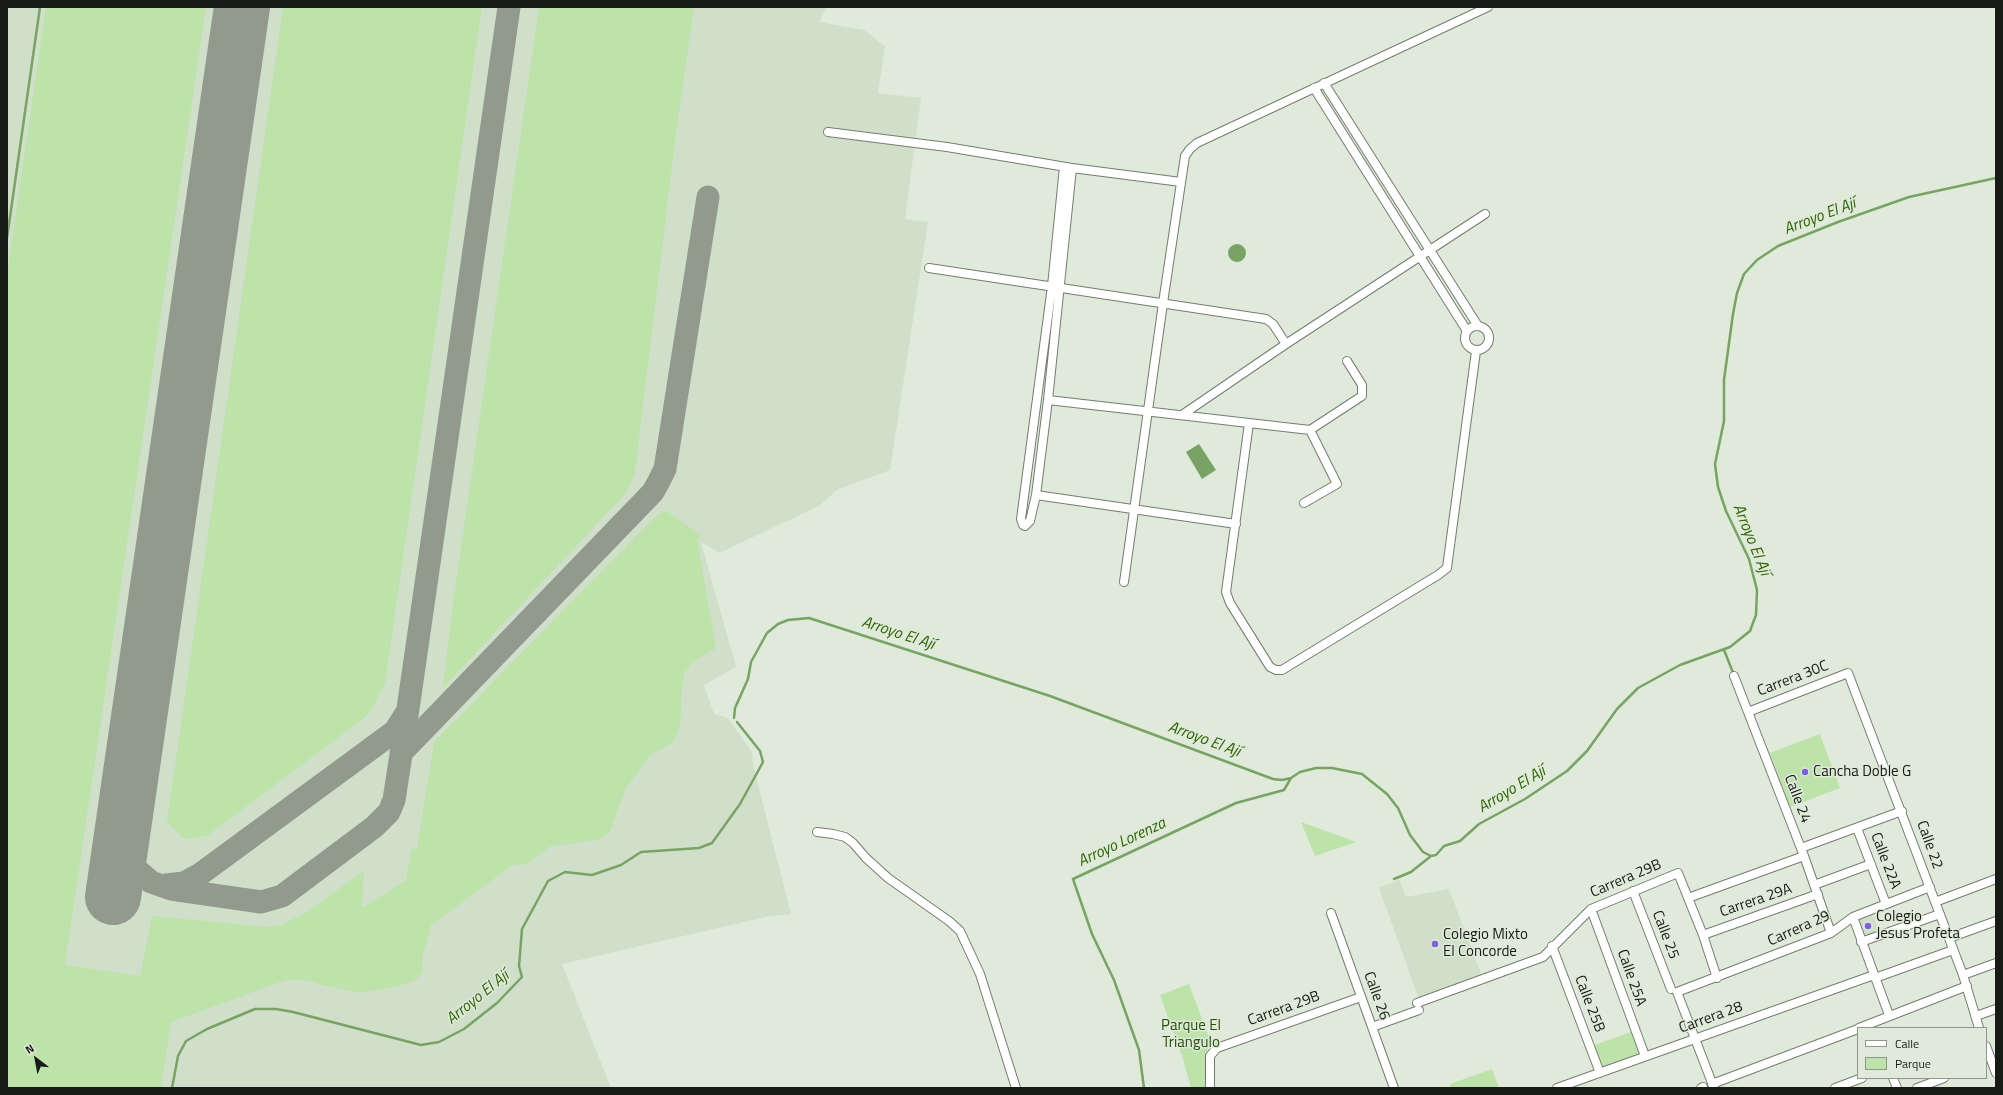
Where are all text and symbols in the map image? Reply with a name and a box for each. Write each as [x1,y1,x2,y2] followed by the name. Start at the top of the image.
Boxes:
[1781,195,1859,239] water label: Arroyo El Ají
[1728,501,1774,579] water label: Arroyo El Ají
[859,613,937,655] water label: Arroyo El Ají
[1755,657,1831,701] street label: Carrera 30C
[1165,718,1243,762] water label: Arroyo El Ají
[1475,762,1549,818] water label: Arroyo El Ají
[1813,763,1911,781] place label: Cancha Doble G
[1800,767,1810,777] marker: Cancha Doble G
[1780,772,1814,826] street label: Calle 24
[1075,814,1169,872] water label: Arroyo Lorenza
[1912,818,1946,872] street label: Calle 22
[1866,830,1904,892] street label: Calle 22A
[1588,856,1664,902] street label: Carrera 29B
[1718,880,1794,922] street label: Carrera 29A
[1765,907,1833,951] street label: Carrera 29
[1648,908,1682,962] street label: Calle 25
[1876,908,1960,943] place label: Colegio Jesus Profeta
[1863,921,1873,931] marker: Colegio Jesus Profeta
[1443,926,1528,961] place label: Colegio Mixto El Concorde
[1430,939,1440,949] marker: Colegio Mixto El Concorde
[1612,947,1650,1009] street label: Calle 25A
[443,967,513,1029] water label: Arroyo El Ají
[1359,969,1393,1023] street label: Calle 26
[1570,973,1608,1035] street label: Calle 25B
[1245,988,1323,1030] street label: Carrera 29B
[1677,998,1745,1038] street label: Carrera 28
[1161,1017,1221,1052] park label: Parque El Triangulo
[1857,1027,1987,1079] legend
[1895,1034,1919,1053] text: Calle
[16,1039,56,1079] north arrow
[22,1040,37,1058] text: N
[1895,1054,1931,1073] text: Parque

